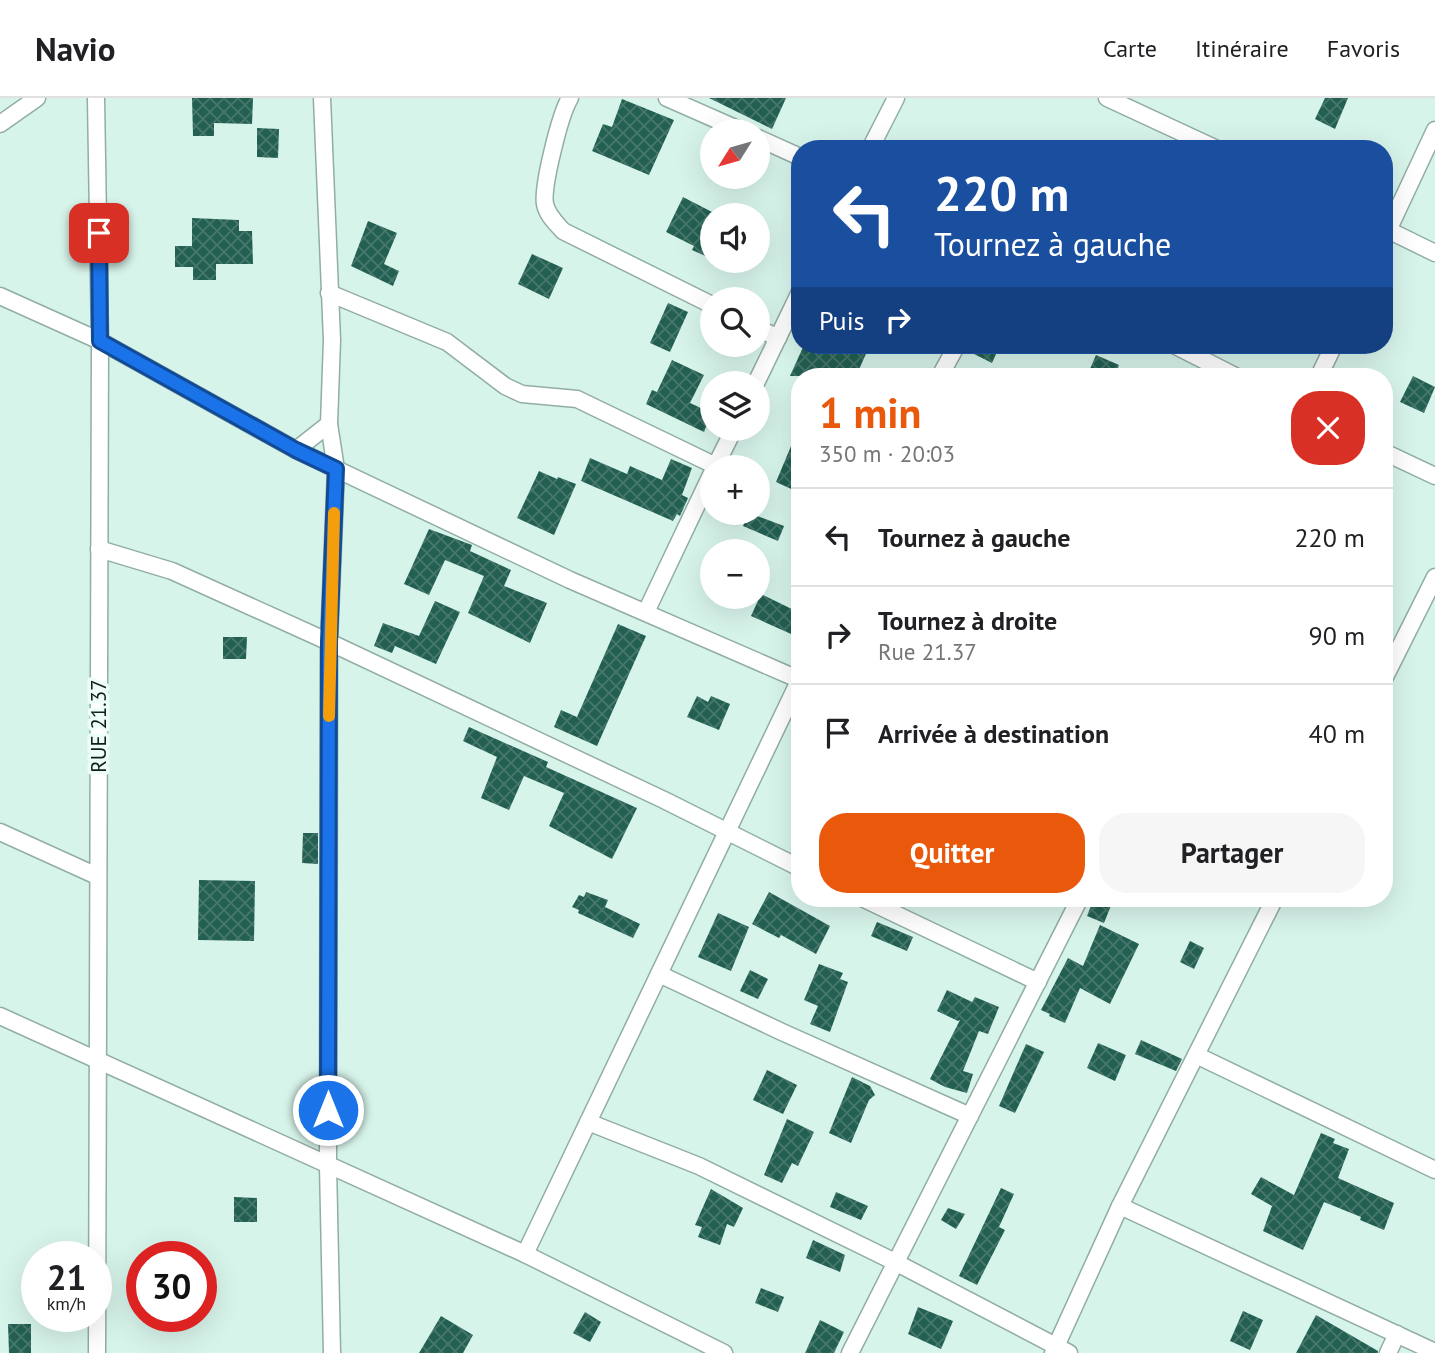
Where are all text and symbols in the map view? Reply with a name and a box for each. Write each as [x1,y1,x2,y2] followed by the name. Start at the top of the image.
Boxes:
[35,27,115,70] text: Navio
[1103,33,1157,64] text: Carte
[1195,33,1289,64] text: Itinéraire
[1327,33,1400,64] text: Favoris
[700,119,770,189] north arrow
[700,119,770,609] map controls
[934,161,1069,225] text: 220 m
[819,168,910,259] icon: left
[69,203,129,263] pin
[700,203,770,273] button: sound
[80,214,118,252] icon: arrive
[934,223,1171,265] text: Tournez à gauche
[700,287,770,357] button: search
[879,301,917,339] icon: right
[819,304,865,337] text: Puis
[700,371,770,441] button: layers
[819,385,921,440] text: 1 min
[1291,391,1365,465] button: close
[819,439,955,468] text: 350 m · 20:03
[700,455,770,525] button: +
[819,518,857,556] icon: left
[878,521,1070,554] text: Tournez à gauche
[1294,521,1365,554] text: 220 m
[700,539,770,609] button: −
[878,604,1057,637] text: Tournez à droite
[819,616,857,654] icon: right
[1309,619,1365,652] text: 90 m
[878,637,977,666] text: Rue 21.37
[85,679,112,773] street label: RUE 21.37
[819,714,857,752] icon: arrive
[878,717,1109,750] text: Arrivée à destination
[1309,717,1365,750] text: 40 m
[819,813,1085,893] button: Quitter
[1099,813,1365,893] button: Partager
[291,1073,365,1147] position arrow
[126,1241,217,1332] speed limit sign: 30
[47,1254,86,1300] text: 21
[47,1292,86,1315] text: km/h

